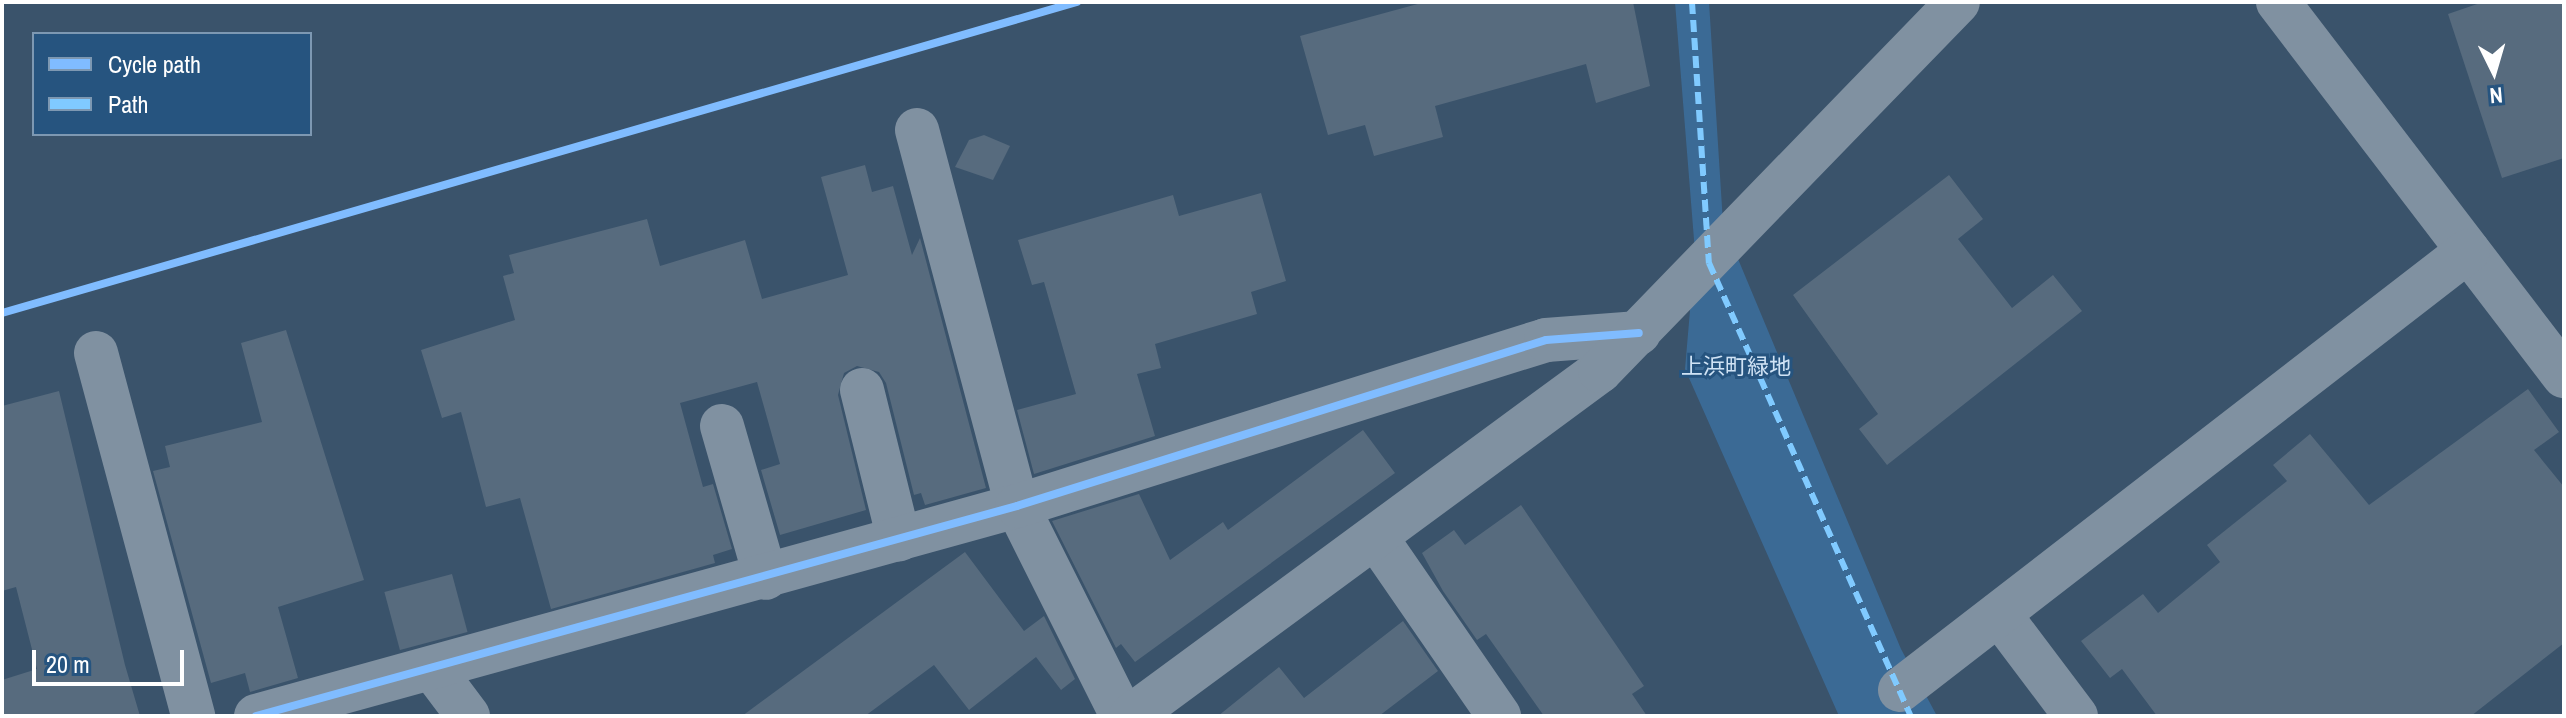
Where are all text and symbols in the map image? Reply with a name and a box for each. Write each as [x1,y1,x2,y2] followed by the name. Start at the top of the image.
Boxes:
[32,32,312,136] legend
[2454,32,2534,112] north arrow
[108,48,201,80] text: Cycle path
[2488,80,2504,111] text: N
[108,88,149,120] text: Path
[1681,354,1791,380] park label: 上浜町緑地
[36,634,188,684] scale bar
[46,648,90,680] text: 20 m

